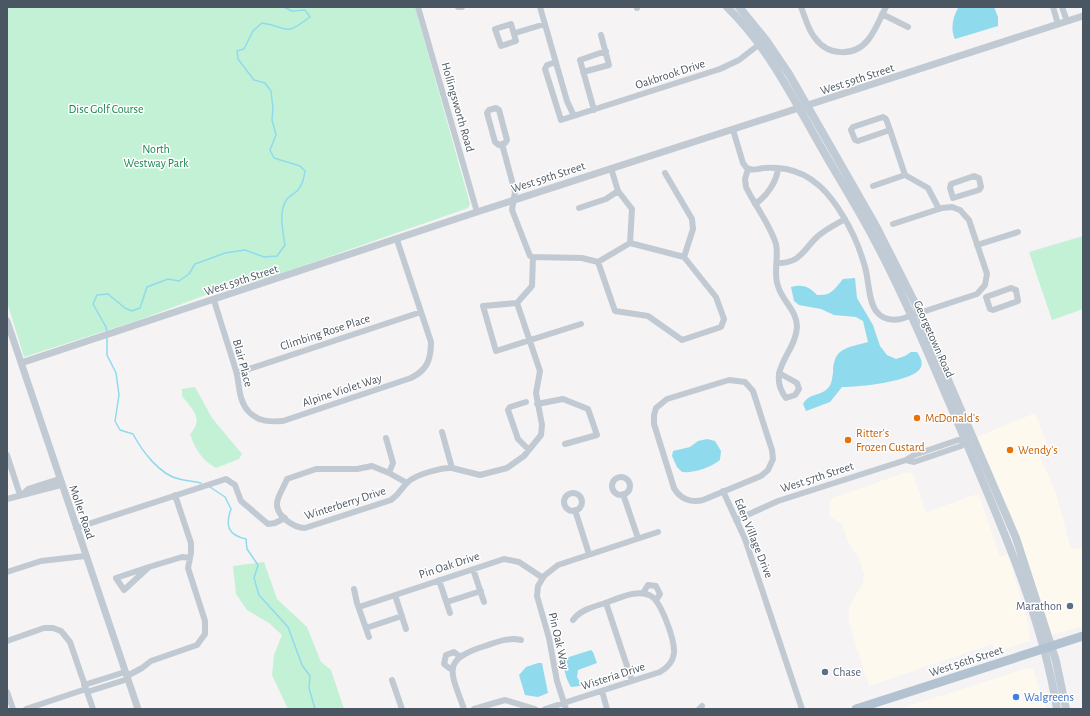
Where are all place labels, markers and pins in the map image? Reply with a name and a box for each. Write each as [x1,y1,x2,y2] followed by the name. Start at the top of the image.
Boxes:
[925,412,979,424] place label: McDonald's
[912,413,922,423] marker: McDonald's
[856,427,925,453] place label: Ritter's Frozen Custard
[843,435,853,445] marker: Ritter's Frozen Custard
[1018,444,1058,457] place label: Wendy's
[1005,445,1015,455] marker: Wendy's
[1016,600,1062,612] place label: Marathon
[1065,601,1075,611] marker: Marathon
[833,666,861,678] place label: Chase
[820,667,830,677] marker: Chase
[1024,691,1074,703] place label: Walgreens
[1011,692,1021,702] marker: Walgreens

